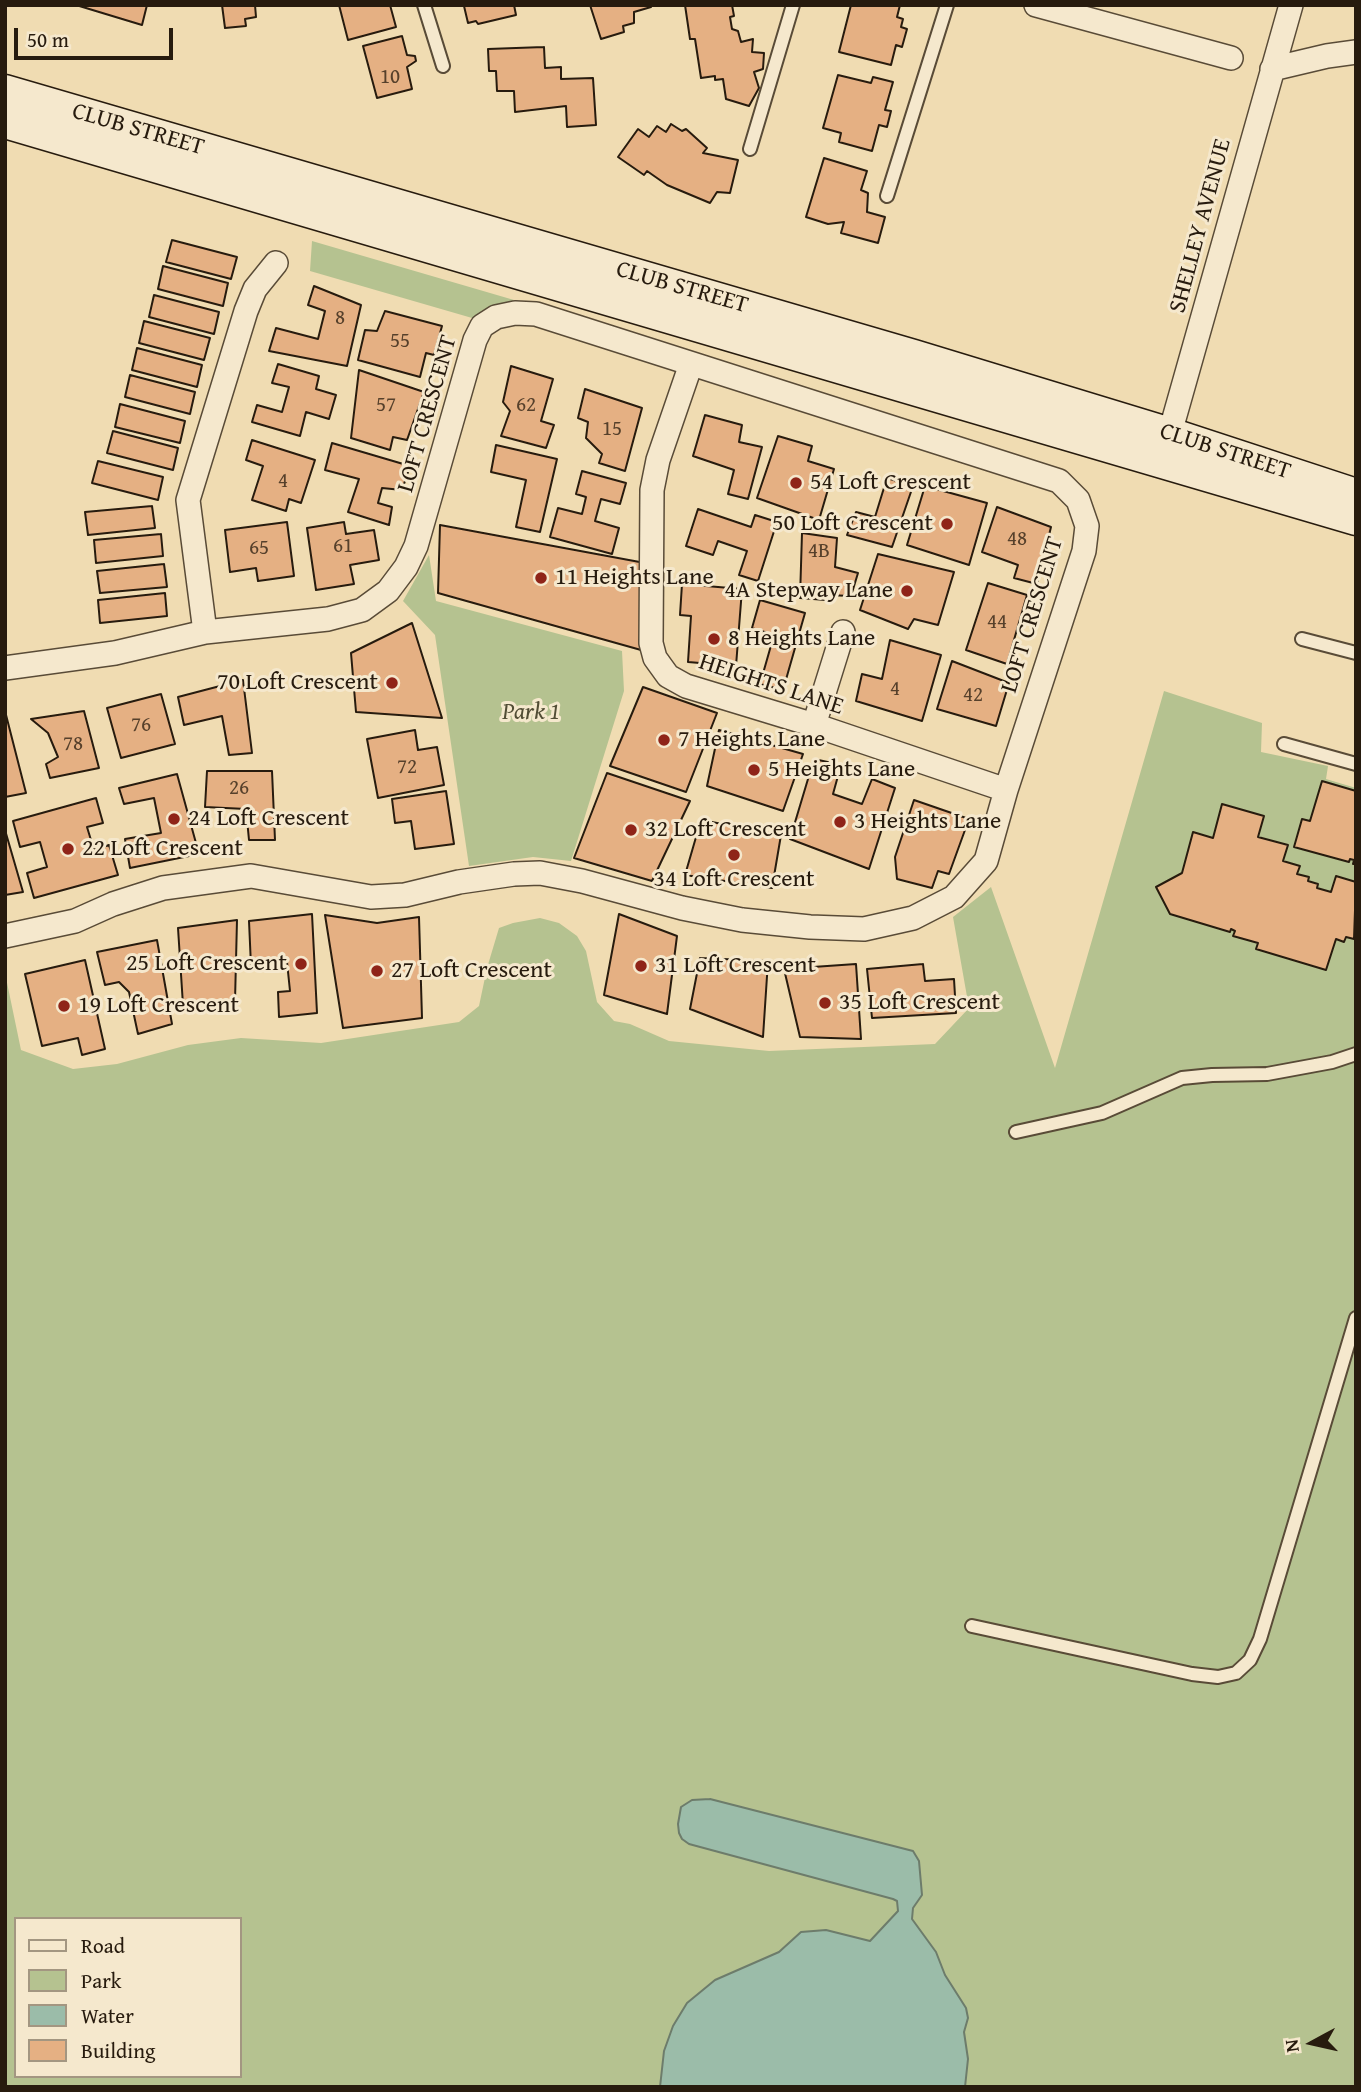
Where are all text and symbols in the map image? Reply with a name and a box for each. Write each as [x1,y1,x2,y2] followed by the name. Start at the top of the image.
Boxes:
[18,14,177,58] scale bar
[27,24,69,55] text: 50 m
[380,65,400,91] house number: 10
[69,97,207,163] street label: CLUB STREET
[1164,136,1238,316] street label: SHELLEY AVENUE
[613,255,751,321] street label: CLUB STREET
[335,306,345,332] house number: 8
[390,329,410,355] house number: 55
[392,332,464,496] street label: LOFT CRESCENT
[376,393,396,419] house number: 57
[516,393,536,419] house number: 62
[602,417,622,443] house number: 15
[1156,417,1294,487] street label: CLUB STREET
[278,469,288,495] house number: 4
[810,469,971,497] place label: 54 Loft Crescent
[788,475,804,491] marker: 54 Loft Crescent
[772,510,933,538] place label: 50 Loft Crescent
[939,516,955,532] marker: 50 Loft Crescent
[1007,527,1027,553] house number: 48
[996,533,1070,697] street label: LOFT CRESCENT
[333,534,353,560] house number: 61
[249,536,269,562] house number: 65
[808,539,830,565] house number: 4B
[555,564,714,592] place label: 11 Heights Lane
[533,570,549,586] marker: 11 Heights Lane
[724,577,893,605] place label: 4A Stepway Lane
[899,583,915,599] marker: 4A Stepway Lane
[987,610,1007,636] house number: 44
[728,625,875,653] place label: 8 Heights Lane
[706,631,722,647] marker: 8 Heights Lane
[695,648,847,722] street label: HEIGHTS LANE
[217,669,378,697] place label: 70 Loft Crescent
[384,675,400,691] marker: 70 Loft Crescent
[890,677,900,703] house number: 4
[963,683,983,709] house number: 42
[502,699,560,727] park label: Park 1
[131,713,151,739] house number: 76
[678,726,825,754] place label: 7 Heights Lane
[63,732,83,758] house number: 78
[656,732,672,748] marker: 7 Heights Lane
[397,755,417,781] house number: 72
[768,756,915,784] place label: 5 Heights Lane
[746,762,762,778] marker: 5 Heights Lane
[229,776,249,802] house number: 26
[188,805,349,833] place label: 24 Loft Crescent
[854,808,1001,836] place label: 3 Heights Lane
[166,811,182,827] marker: 24 Loft Crescent
[832,814,848,830] marker: 3 Heights Lane
[645,816,806,844] place label: 32 Loft Crescent
[623,822,639,838] marker: 32 Loft Crescent
[82,835,243,863] place label: 22 Loft Crescent
[60,841,76,857] marker: 22 Loft Crescent
[726,847,742,863] marker: 34 Loft Crescent
[653,866,815,894] place label: 34 Loft Crescent
[126,950,287,978] place label: 25 Loft Crescent
[655,952,816,980] place label: 31 Loft Crescent
[293,956,309,972] marker: 25 Loft Crescent
[391,957,552,985] place label: 27 Loft Crescent
[633,958,649,974] marker: 31 Loft Crescent
[369,963,385,979] marker: 27 Loft Crescent
[839,989,1000,1017] place label: 35 Loft Crescent
[78,992,239,1020] place label: 19 Loft Crescent
[817,995,833,1011] marker: 35 Loft Crescent
[56,998,72,1014] marker: 19 Loft Crescent
[14,1917,242,2078] legend
[81,1930,125,1961] text: Road
[81,1965,122,1996] text: Park
[81,2000,134,2031] text: Water
[1277,2008,1347,2078] north arrow
[81,2035,155,2066] text: Building
[1276,2038,1306,2054] text: N

